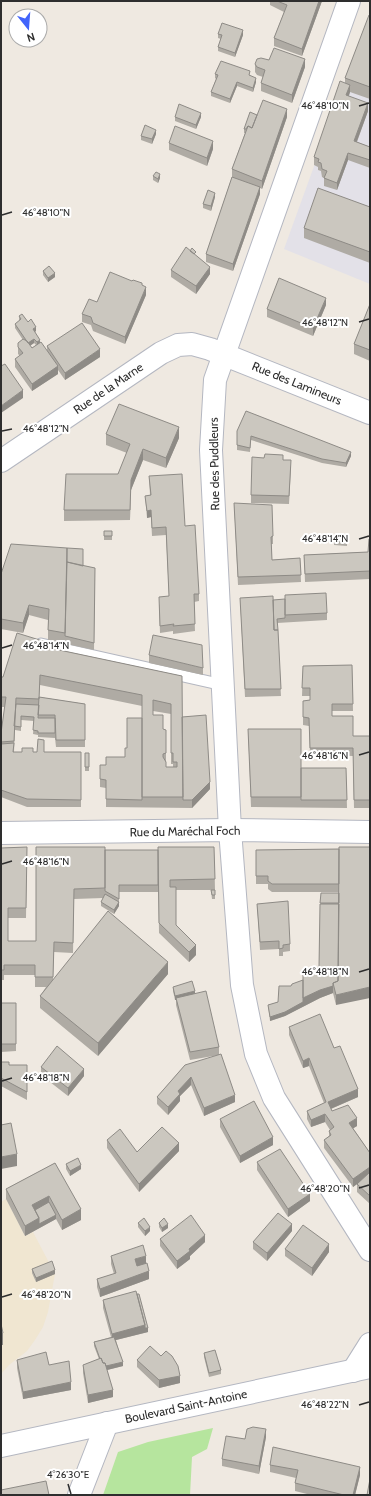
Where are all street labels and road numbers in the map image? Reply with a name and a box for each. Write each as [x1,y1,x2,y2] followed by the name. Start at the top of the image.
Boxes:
[250,358,344,408] street label: Rue des Lamineurs
[70,359,146,417] street label: Rue de la Marne
[206,417,222,511] street label: Rue des Puddleurs
[130,823,240,839] street label: Rue du Maréchal Foch
[124,1386,248,1426] street label: Boulevard Saint-Antoine

